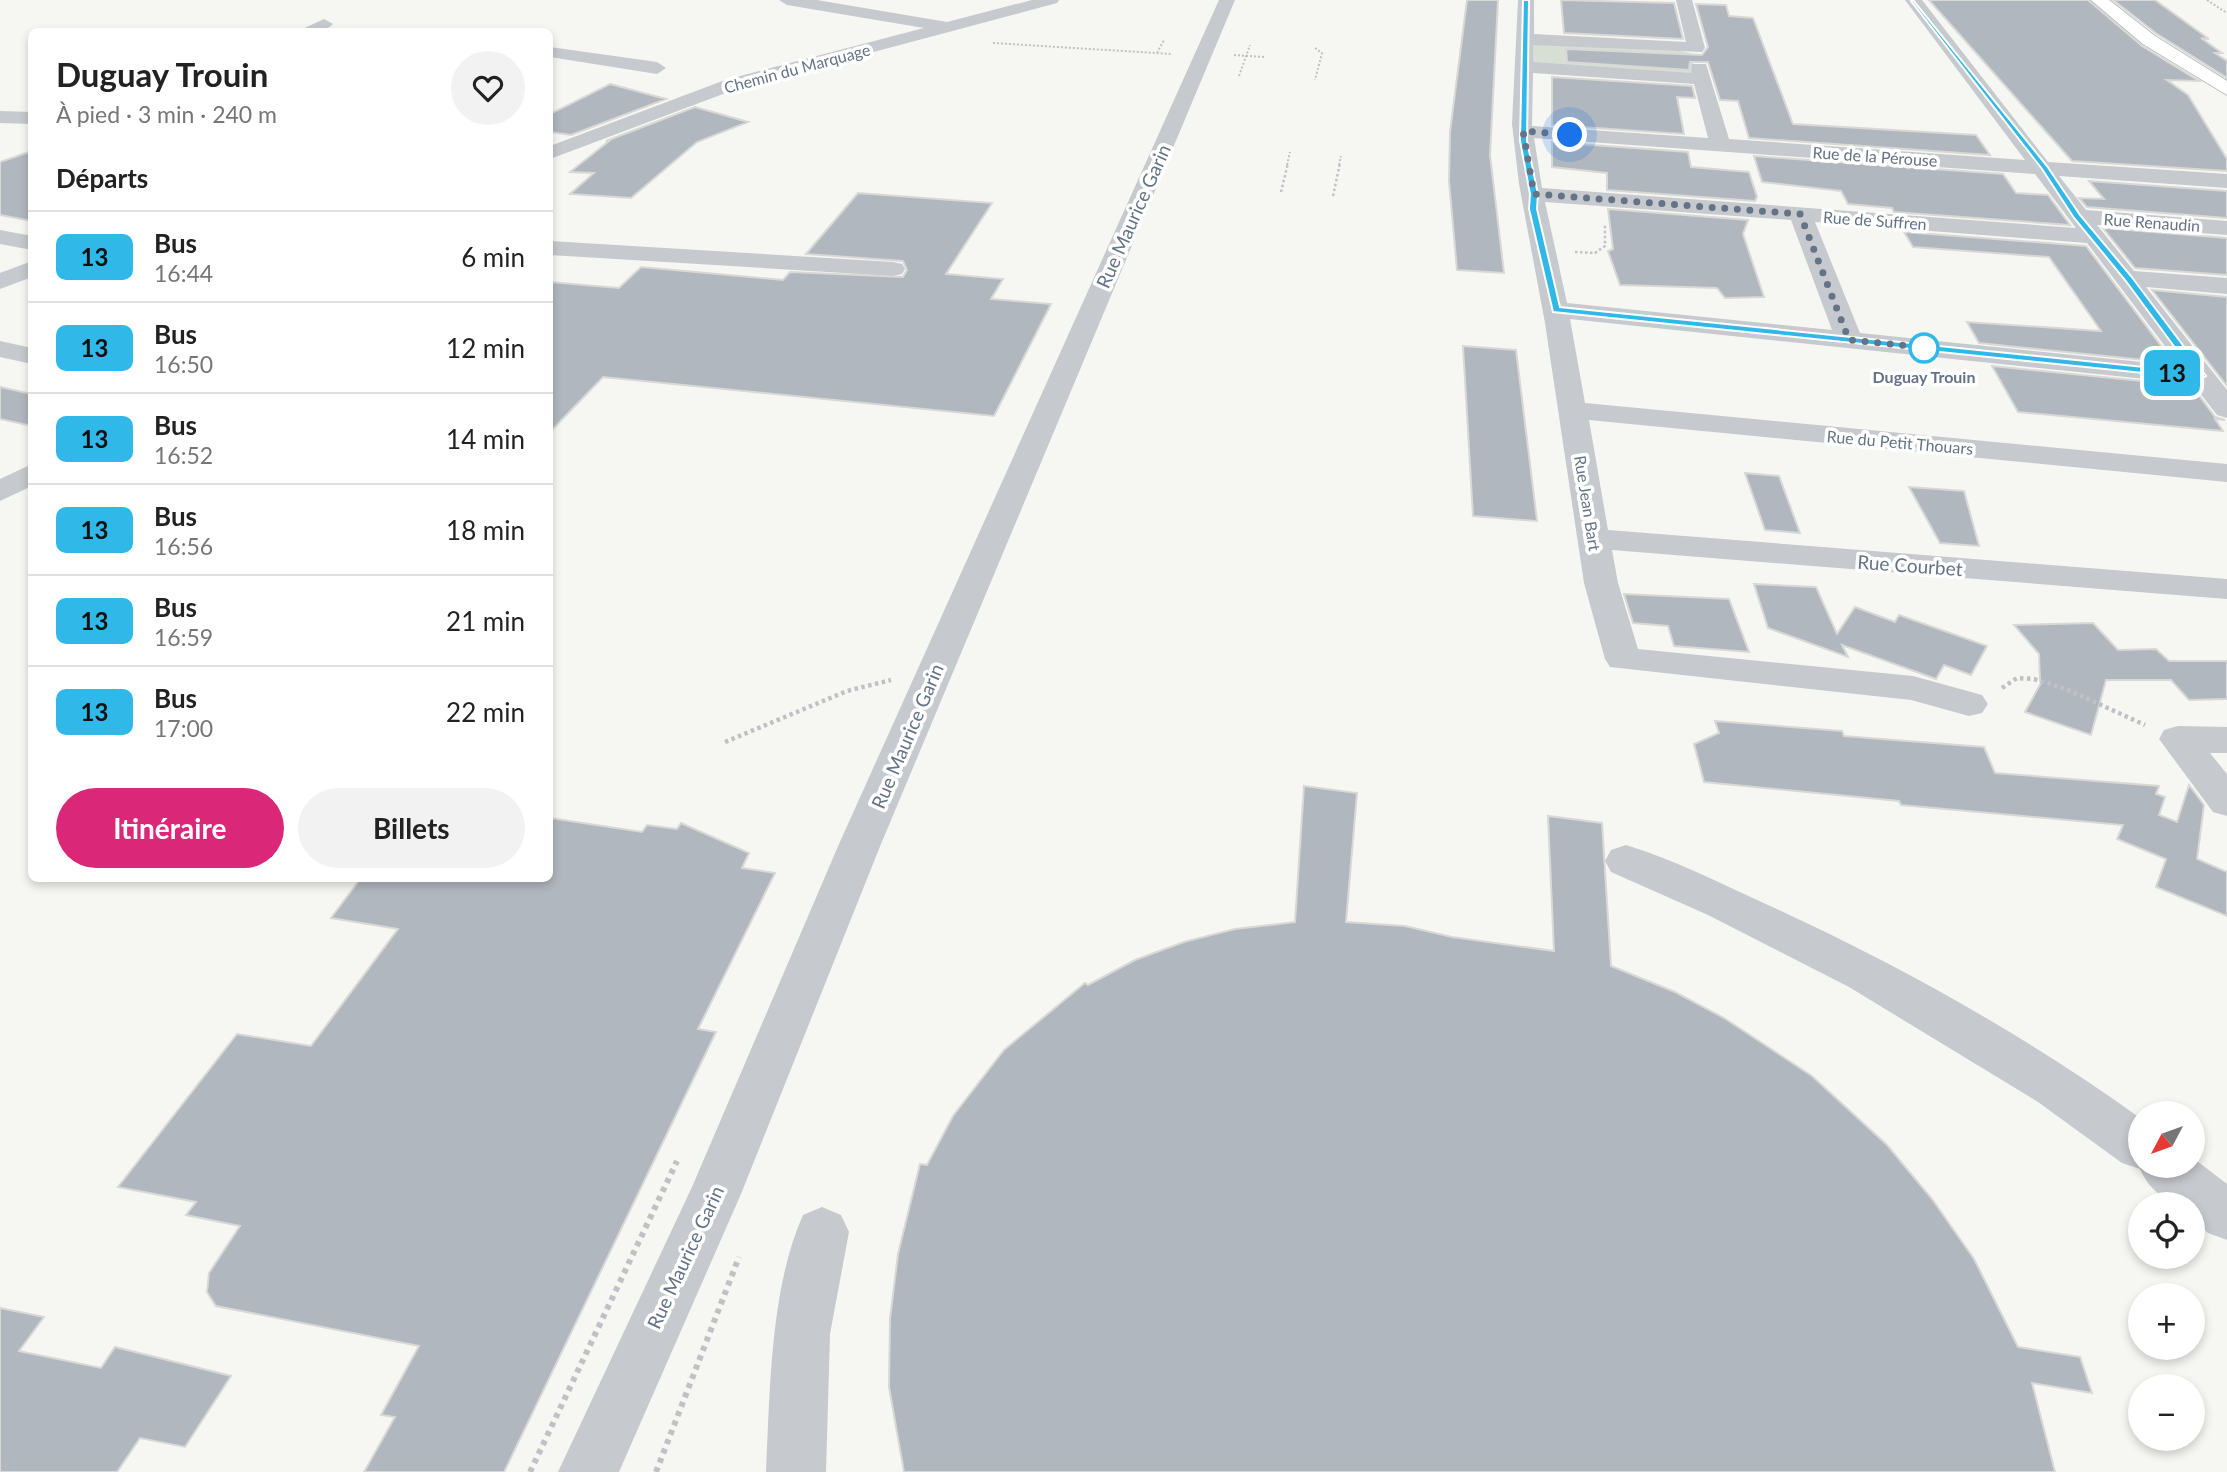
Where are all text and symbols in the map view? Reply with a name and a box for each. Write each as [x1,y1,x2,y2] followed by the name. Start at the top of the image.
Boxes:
[722,39,872,97] street label: Chemin du Marquage
[451,51,525,125] button: heart
[56,54,268,94] text: Duguay Trouin
[56,100,277,128] text: À pied · 3 min · 240 m
[1552,117,1587,152] your location
[1091,141,1175,291] street label: Rue Maurice Garin
[1812,142,1938,170] street label: Rue de la Pérouse
[56,162,148,194] text: Départs
[1823,207,1927,233] street label: Rue de Suffren
[2103,209,2201,235] street label: Rue Renaudin
[154,227,197,259] text: Bus
[461,241,525,273] text: 6 min
[81,242,108,271] text: 13
[154,259,213,287] text: 16:44
[154,318,197,350] text: Bus
[446,332,525,364] text: 12 min
[81,333,108,362] text: 13
[1909,333,1939,363] marker: Duguay Trouin
[154,350,213,378] text: 16:50
[2140,350,2204,396] line badge: 13
[2158,358,2186,387] text: 13
[1873,367,1975,386] place label: Duguay Trouin
[154,409,197,441] text: Bus
[446,423,525,455] text: 14 min
[81,424,108,453] text: 13
[1826,426,1974,458] street label: Rue du Petit Thouars
[154,441,213,469] text: 16:52
[1571,454,1605,552] street label: Rue Jean Bart
[154,500,197,532] text: Bus
[446,514,525,546] text: 18 min
[81,515,108,544] text: 13
[154,532,213,560] text: 16:56
[1857,550,1963,580] street label: Rue Courbet
[154,591,197,623] text: Bus
[446,605,525,637] text: 21 min
[81,606,108,635] text: 13
[154,623,213,651] text: 16:59
[866,660,948,812] street label: Rue Maurice Garin
[154,682,197,714] text: Bus
[446,696,525,728] text: 22 min
[81,697,108,726] text: 13
[154,714,213,742] text: 17:00
[56,788,284,868] button: Itinéraire
[298,788,525,868] button: Billets
[2128,1101,2205,1178] north arrow
[2128,1101,2205,1451] map controls
[642,1182,728,1332] street label: Rue Maurice Garin
[2128,1192,2205,1269] button: locate
[2128,1283,2205,1360] button: +
[2128,1374,2205,1451] button: −

